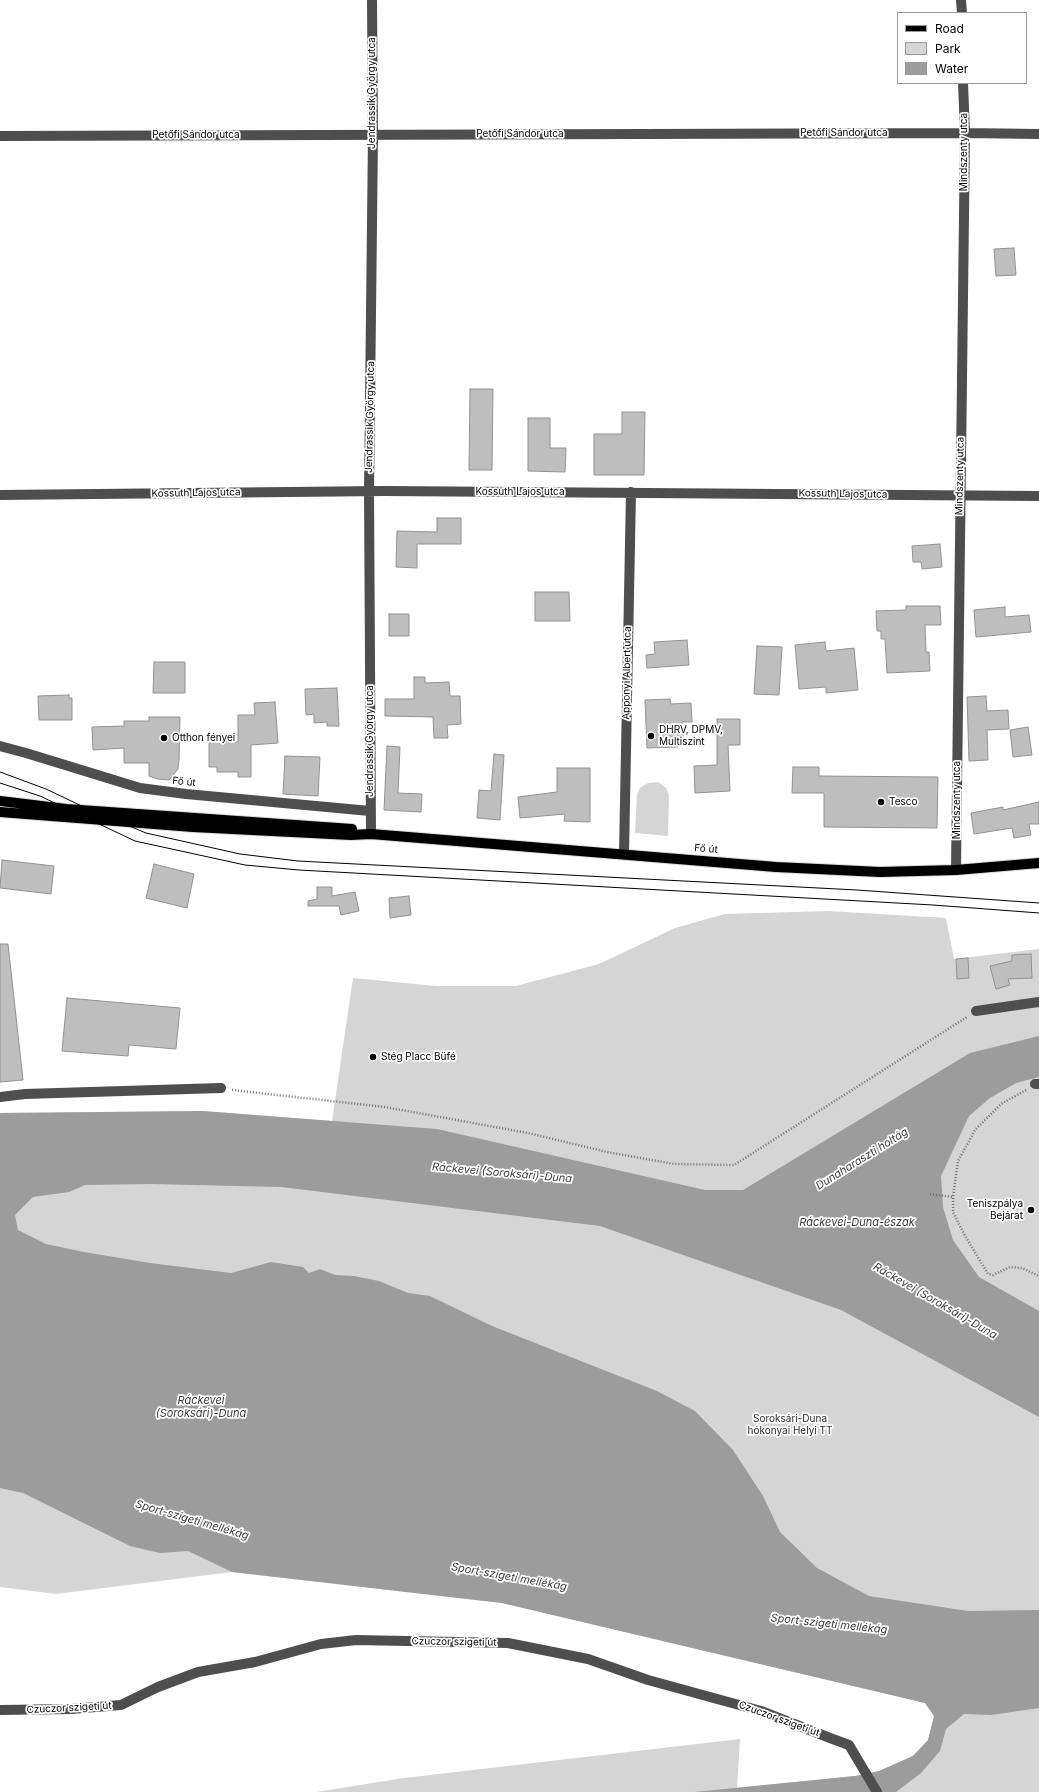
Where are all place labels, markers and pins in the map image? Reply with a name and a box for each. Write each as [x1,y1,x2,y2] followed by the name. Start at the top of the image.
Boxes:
[659,724,723,748] place label: DHRV, DPMV, Multiszint
[646,731,656,741] marker: DHRV, DPMV, Multiszint
[172,732,235,744] place label: Otthon fényei
[159,733,169,743] marker: Otthon fényei
[889,796,917,808] place label: Tesco
[876,797,886,807] marker: Tesco
[381,1051,456,1063] place label: Stég Placc Büfé
[368,1052,378,1062] marker: Stég Placc Büfé
[967,1198,1023,1222] place label: Teniszpálya Bejárat
[1026,1205,1036,1215] marker: Teniszpálya Bejárat

